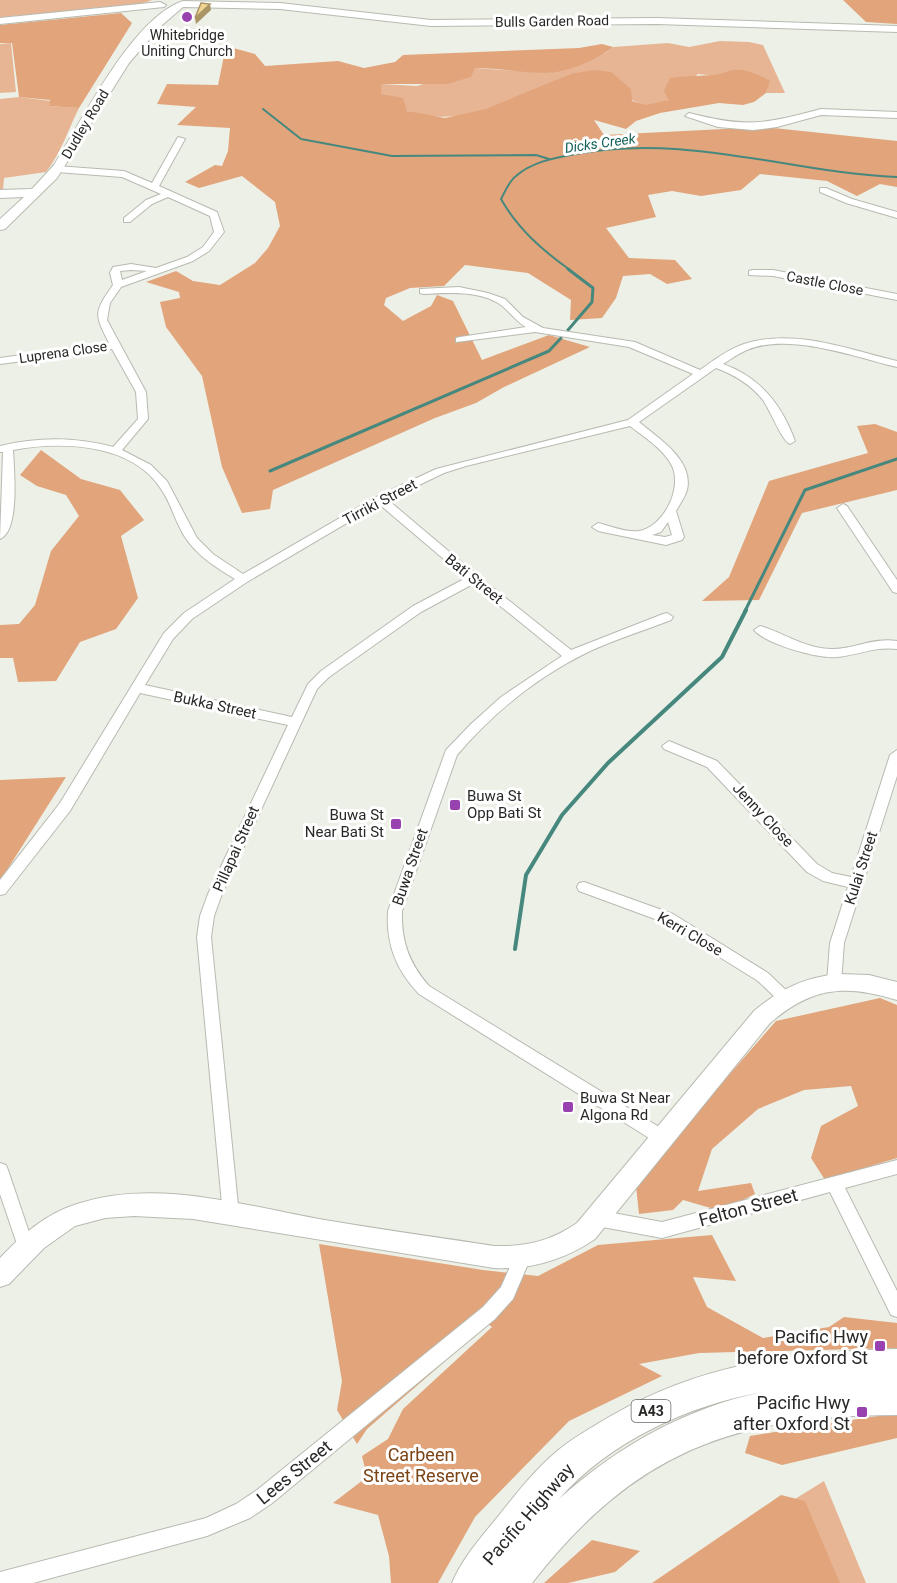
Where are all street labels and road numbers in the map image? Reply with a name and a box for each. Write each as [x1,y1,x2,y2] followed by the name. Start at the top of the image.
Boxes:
[495,12,609,30] street label: Bulls Garden Road
[58,87,112,161] street label: Dudley Road
[785,268,865,298] street label: Castle Close
[18,338,108,366] street label: Luprena Close
[340,475,420,529] street label: Tirriki Street
[441,550,507,608] street label: Bati Street
[172,687,258,723] street label: Bukka Street
[729,779,797,851] street label: Jenny Close
[209,803,263,895] street label: Pillapai Street
[388,826,432,908] street label: Buwa Street
[841,829,881,907] street label: Kulai Street
[654,908,726,960] street label: Kerri Close
[696,1184,800,1230] street label: Felton Street
[632,1400,670,1422] road number: A43
[252,1435,336,1508] street label: Lees Street
[478,1459,578,1569] street label: Pacific Highway

